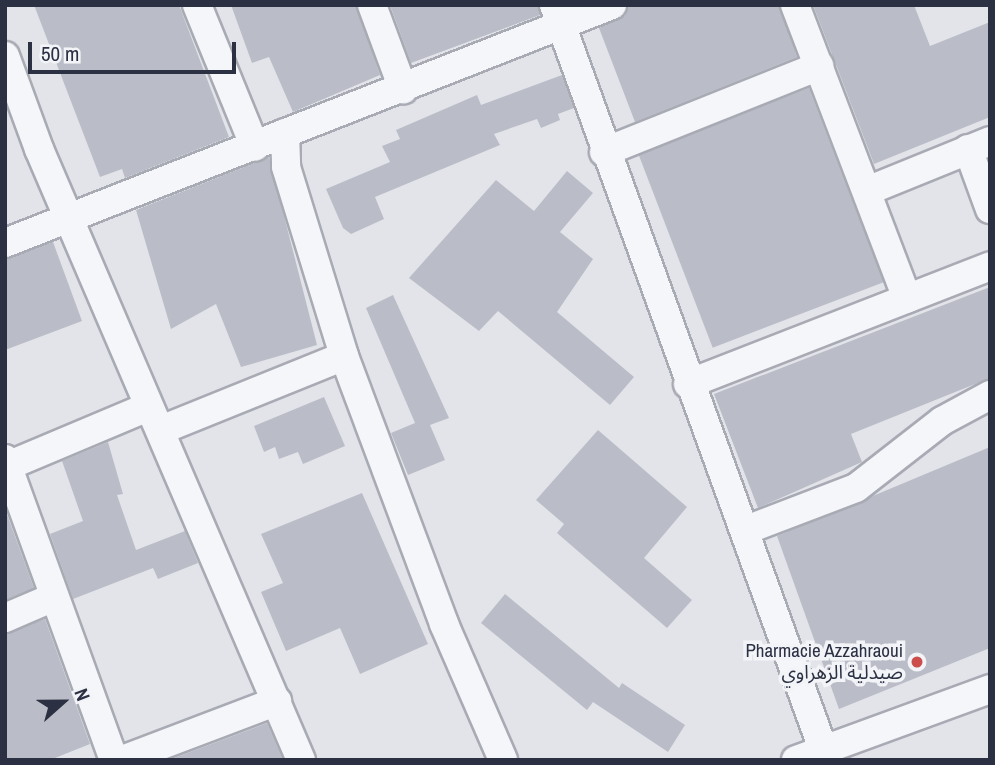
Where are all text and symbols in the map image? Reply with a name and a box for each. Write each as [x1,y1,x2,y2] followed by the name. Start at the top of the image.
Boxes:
[32,28,240,72] scale bar
[41,39,79,68] text: 50 m
[745,640,903,684] place label: Pharmacie Azzahraoui صيدلية الزهراوي
[909,654,925,670] marker: Pharmacie Azzahraoui صيدلية الزهراوي
[28,667,98,737] north arrow
[68,685,97,704] text: N

